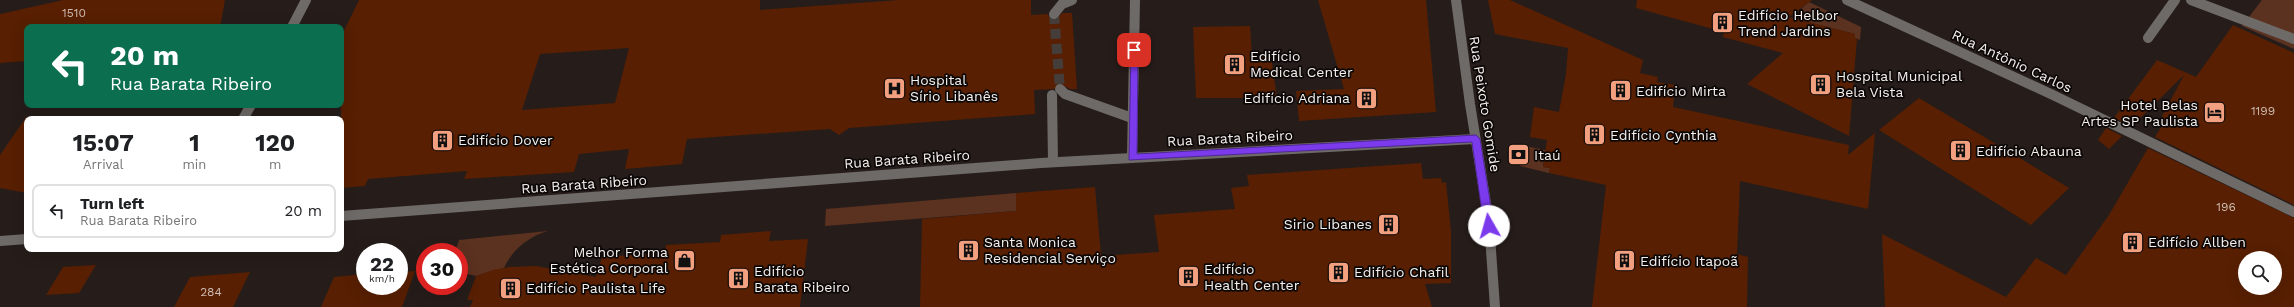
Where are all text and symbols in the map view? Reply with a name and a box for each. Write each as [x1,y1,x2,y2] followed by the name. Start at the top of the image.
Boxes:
[62,6,86,20] house number: 1510
[1738,7,1839,39] place label: Edifício Helbor Trend Jardins
[1710,10,1736,36] building icon: Edifício Helbor Trend Jardins
[1949,26,2075,96] street label: Rua Antônio Carlos
[1117,33,1151,67] pin
[1466,35,1504,173] street label: Rua Peixoto Gomide
[110,39,179,72] text: 20 m
[1123,39,1145,61] icon: arrive
[44,40,96,92] icon: left
[1250,48,1353,80] place label: Edifício Medical Center
[1221,51,1247,77] building icon: Edifício Medical Center
[1836,68,1963,100] place label: Hospital Municipal Bela Vista
[1807,71,1833,97] building icon: Hospital Municipal Bela Vista
[910,72,998,104] place label: Hospital Sírio Libanês
[110,73,272,94] text: Rua Barata Ribeiro
[882,75,908,101] hospital icon: Hospital Sírio Libanês
[1607,78,1633,104] building icon: Edifício Mirta
[1636,83,1726,99] place label: Edifício Mirta
[1353,85,1379,111] building icon: Edifício Adriana
[1244,90,1350,106] place label: Edifício Adriana
[2081,97,2198,129] place label: Hotel Belas Artes SP Paulista
[2201,100,2227,126] hotel icon: Hotel Belas Artes SP Paulista
[2251,104,2275,118] house number: 1199
[1581,122,1607,148] building icon: Edifício Cynthia
[429,127,455,153] building icon: Edifício Dover
[1167,127,1293,149] street label: Rua Barata Ribeiro
[1610,127,1717,143] place label: Edifício Cynthia
[73,129,134,157] text: 15:07
[189,129,200,157] text: 1
[255,129,295,157] text: 120
[458,132,553,148] place label: Edifício Dover
[1947,138,1973,164] building icon: Edifício Abauna
[1505,142,1531,168] bank icon: Itaú
[1976,143,2082,159] place label: Edifício Abauna
[844,147,970,171] street label: Rua Barata Ribeiro
[1534,147,1561,163] place label: Itaú
[83,157,124,172] text: Arrival
[182,157,206,172] text: min
[269,157,281,172] text: m
[521,172,647,196] street label: Rua Barata Ribeiro
[80,195,144,213] text: Turn left
[46,200,68,222] icon: left
[2216,200,2236,214] house number: 196
[285,202,322,220] text: 20 m
[1468,205,1510,247] position arrow
[1375,211,1401,237] building icon: Sirio Libanes
[80,213,197,228] text: Rua Barata Ribeiro
[1284,216,1372,232] place label: Sirio Libanes
[2120,229,2146,255] building icon: Edifício Allben
[984,234,1116,266] place label: Santa Monica Residencial Serviço
[2148,234,2246,250] place label: Edifício Allben
[956,237,982,263] building icon: Santa Monica Residencial Serviço
[416,243,468,295] speed limit sign: 30
[550,244,669,276] place label: Melhor Forma Estética Corporal
[671,247,697,273] shop icon: Melhor Forma Estética Corporal
[1612,248,1638,274] building icon: Edifício Itapoã
[2238,251,2282,295] map controls
[2238,251,2282,295] button: search
[370,252,394,276] text: 22
[1640,253,1738,269] place label: Edifício Itapoã
[1326,259,1352,285] building icon: Edifício Chafil
[1204,261,1300,293] place label: Edifício Health Center
[754,263,850,295] place label: Edifício Barata Ribeiro
[1175,264,1201,290] building icon: Edifício Health Center
[1354,264,1449,280] place label: Edifício Chafil
[725,266,751,292] building icon: Edifício Barata Ribeiro
[369,273,395,284] text: km/h
[497,275,523,301] building icon: Edifício Paulista Life
[526,280,665,296] place label: Edifício Paulista Life
[200,285,222,299] house number: 284

